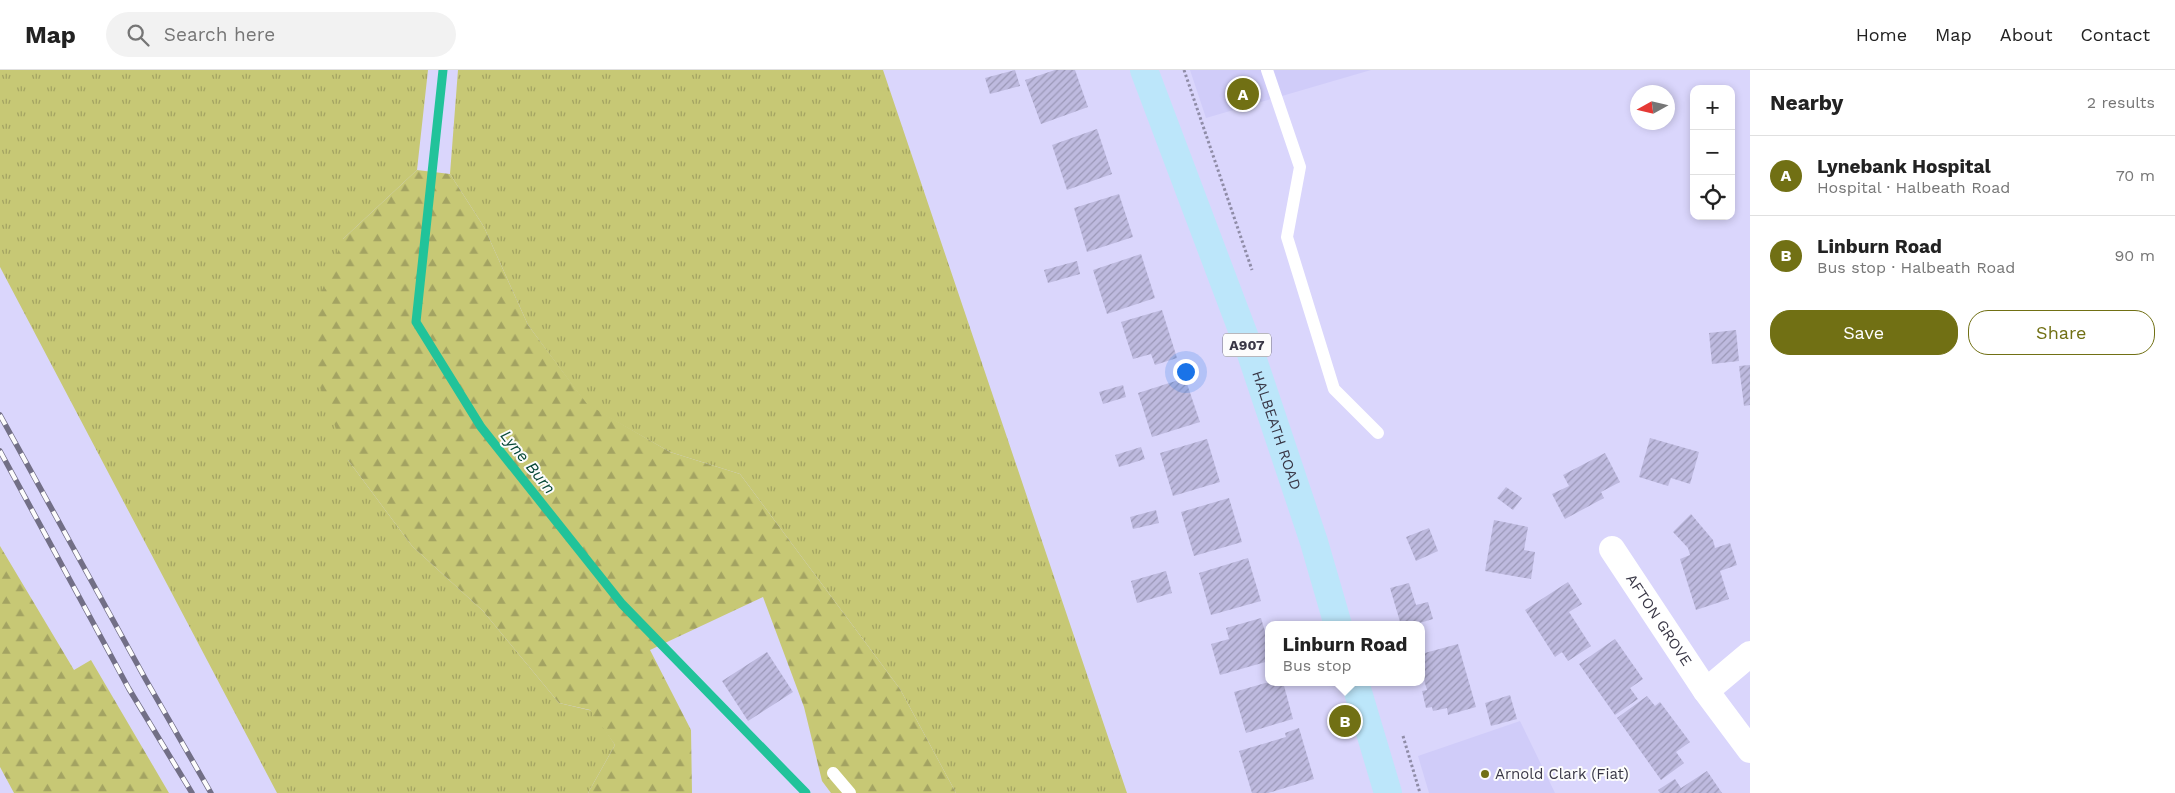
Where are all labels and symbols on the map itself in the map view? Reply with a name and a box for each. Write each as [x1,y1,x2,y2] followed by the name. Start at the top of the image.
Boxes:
[1227,75,1259,113] pin: A
[1630,85,1675,130] north arrow
[1223,334,1271,356] road number: A907
[1173,359,1199,385] your location
[1248,368,1305,492] street label: HALBEATH ROAD
[497,426,559,498] water label: Lyne Burn
[1622,571,1696,669] street label: AFTON GROVE
[1329,702,1361,740] pin: B
[1495,765,1629,783] place label: Arnold Clark (Fiat)
[1479,768,1491,780] marker: Arnold Clark (Fiat)

